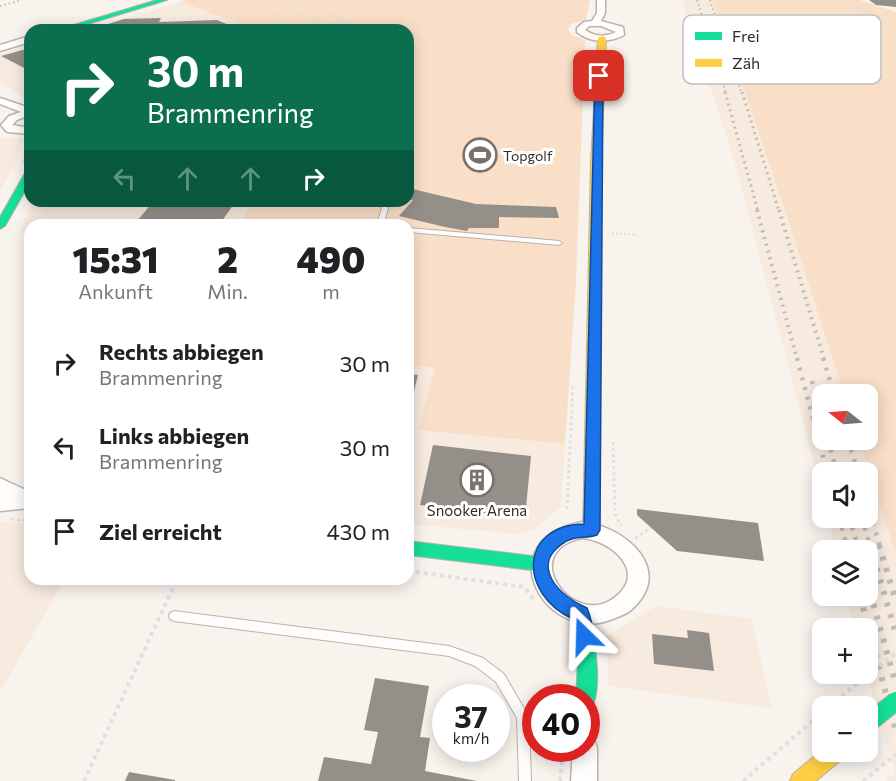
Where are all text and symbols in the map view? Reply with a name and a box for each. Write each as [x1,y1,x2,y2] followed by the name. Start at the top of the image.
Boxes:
[683,15,881,84] legend
[732,26,760,45] text: Frei
[147,44,244,96] text: 30 m
[48,48,126,126] icon: right
[573,50,624,101] pin
[732,53,760,72] text: Zäh
[582,59,615,92] icon: arrive
[147,96,314,129] text: Brammenring
[462,137,498,173] sports icon: Topgolf
[503,147,553,164] place label: Topgolf
[108,162,141,195] icon: left
[171,162,204,195] icon: ahead
[234,162,267,195] icon: ahead
[297,162,330,195] icon: right
[73,236,159,280] text: 15:31
[217,236,238,280] text: 2
[296,236,365,280] text: 490
[78,279,153,303] text: Ankunft
[207,279,248,303] text: Min.
[322,279,340,303] text: m
[99,338,264,365] text: Rechts abbiegen
[48,347,81,380] icon: right
[340,350,390,377] text: 30 m
[99,365,223,389] text: Brammenring
[812,384,878,450] north arrow
[812,384,878,762] map controls
[99,422,249,449] text: Links abbiegen
[48,431,81,464] icon: left
[340,434,390,461] text: 30 m
[99,449,223,473] text: Brammenring
[459,462,495,498] building icon: Snooker Arena
[812,462,878,528] button: sound
[427,501,527,519] place label: Snooker Arena
[48,515,81,548] icon: arrive
[99,518,222,545] text: Ziel erreicht
[326,518,390,545] text: 430 m
[812,540,878,606] button: layers
[552,604,616,668] position arrow
[812,618,878,684] button: +
[522,684,600,762] speed limit sign: 40
[812,696,878,762] button: −
[454,697,488,734] text: 37
[453,729,489,747] text: km/h

